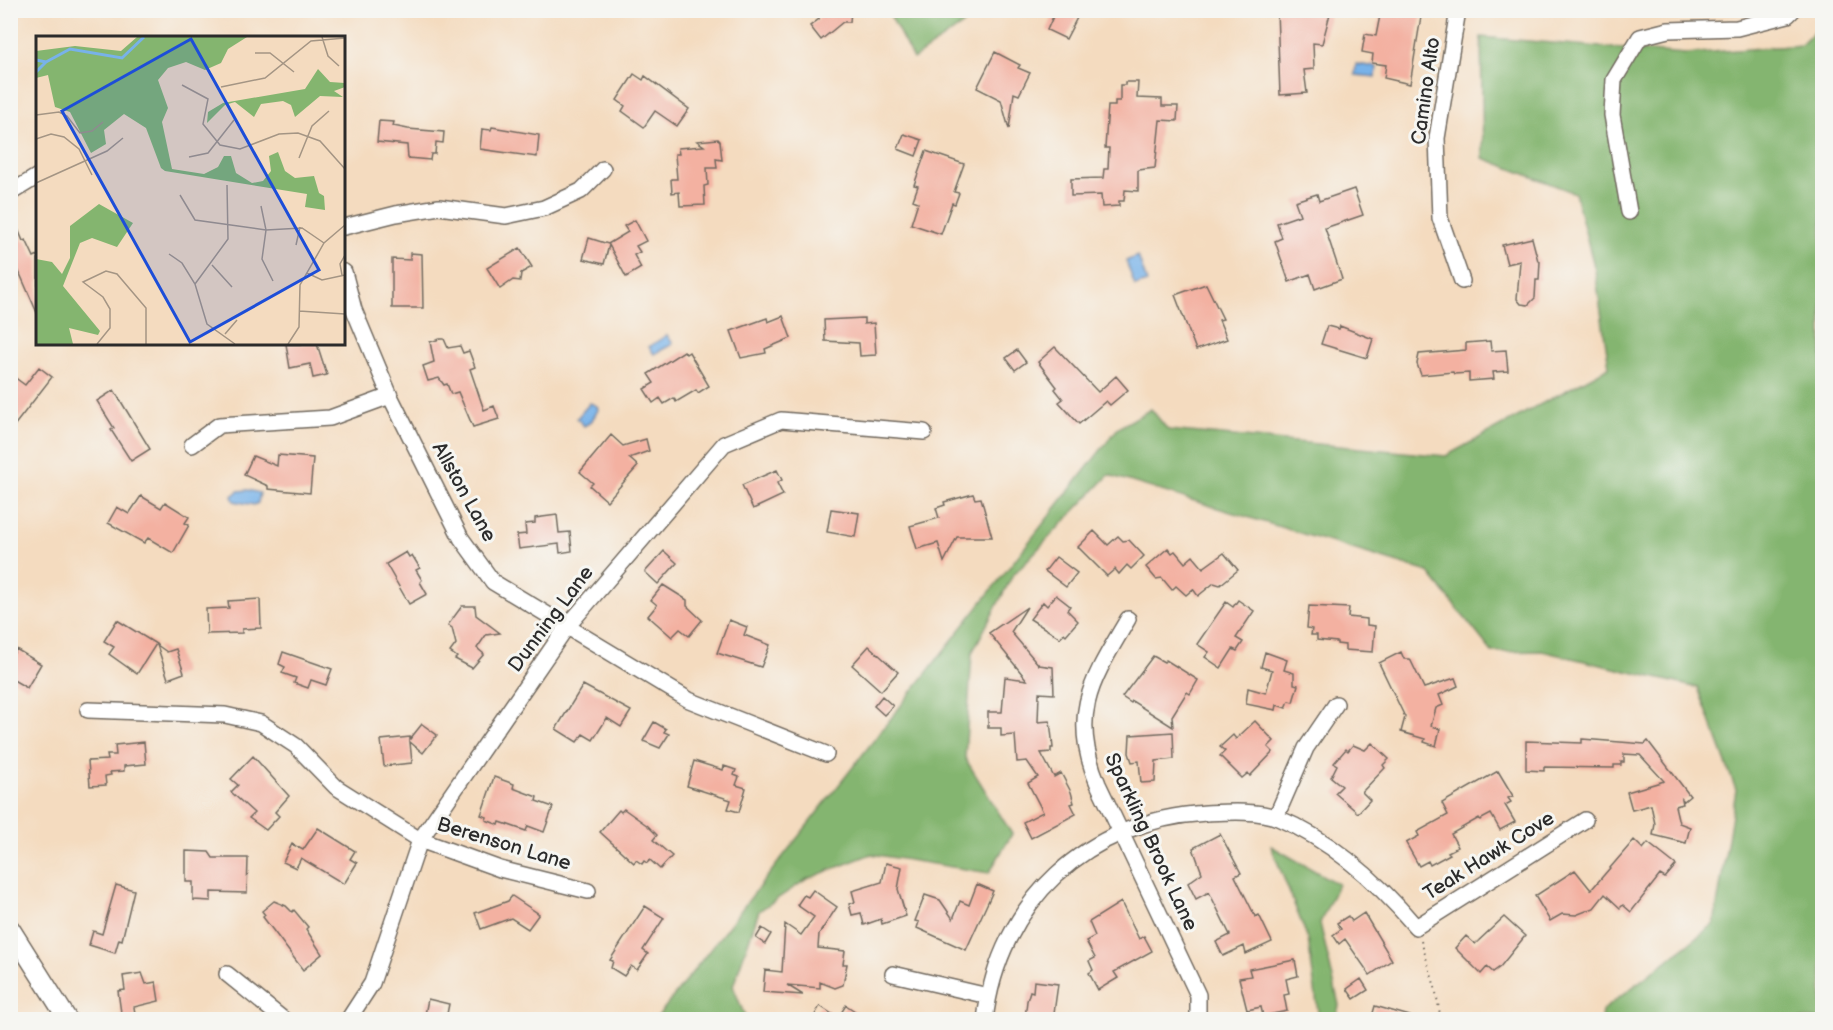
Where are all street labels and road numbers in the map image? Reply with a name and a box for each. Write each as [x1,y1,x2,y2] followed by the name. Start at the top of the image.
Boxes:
[1407,36,1445,146] street label: Camino Alto
[427,438,501,546] street label: Allston Lane
[503,561,599,677] street label: Dunning Lane
[1099,749,1203,935] street label: Sparkling Brook Lane
[1419,806,1559,906] street label: Teak Hawk Cove
[434,812,574,876] street label: Berenson Lane

